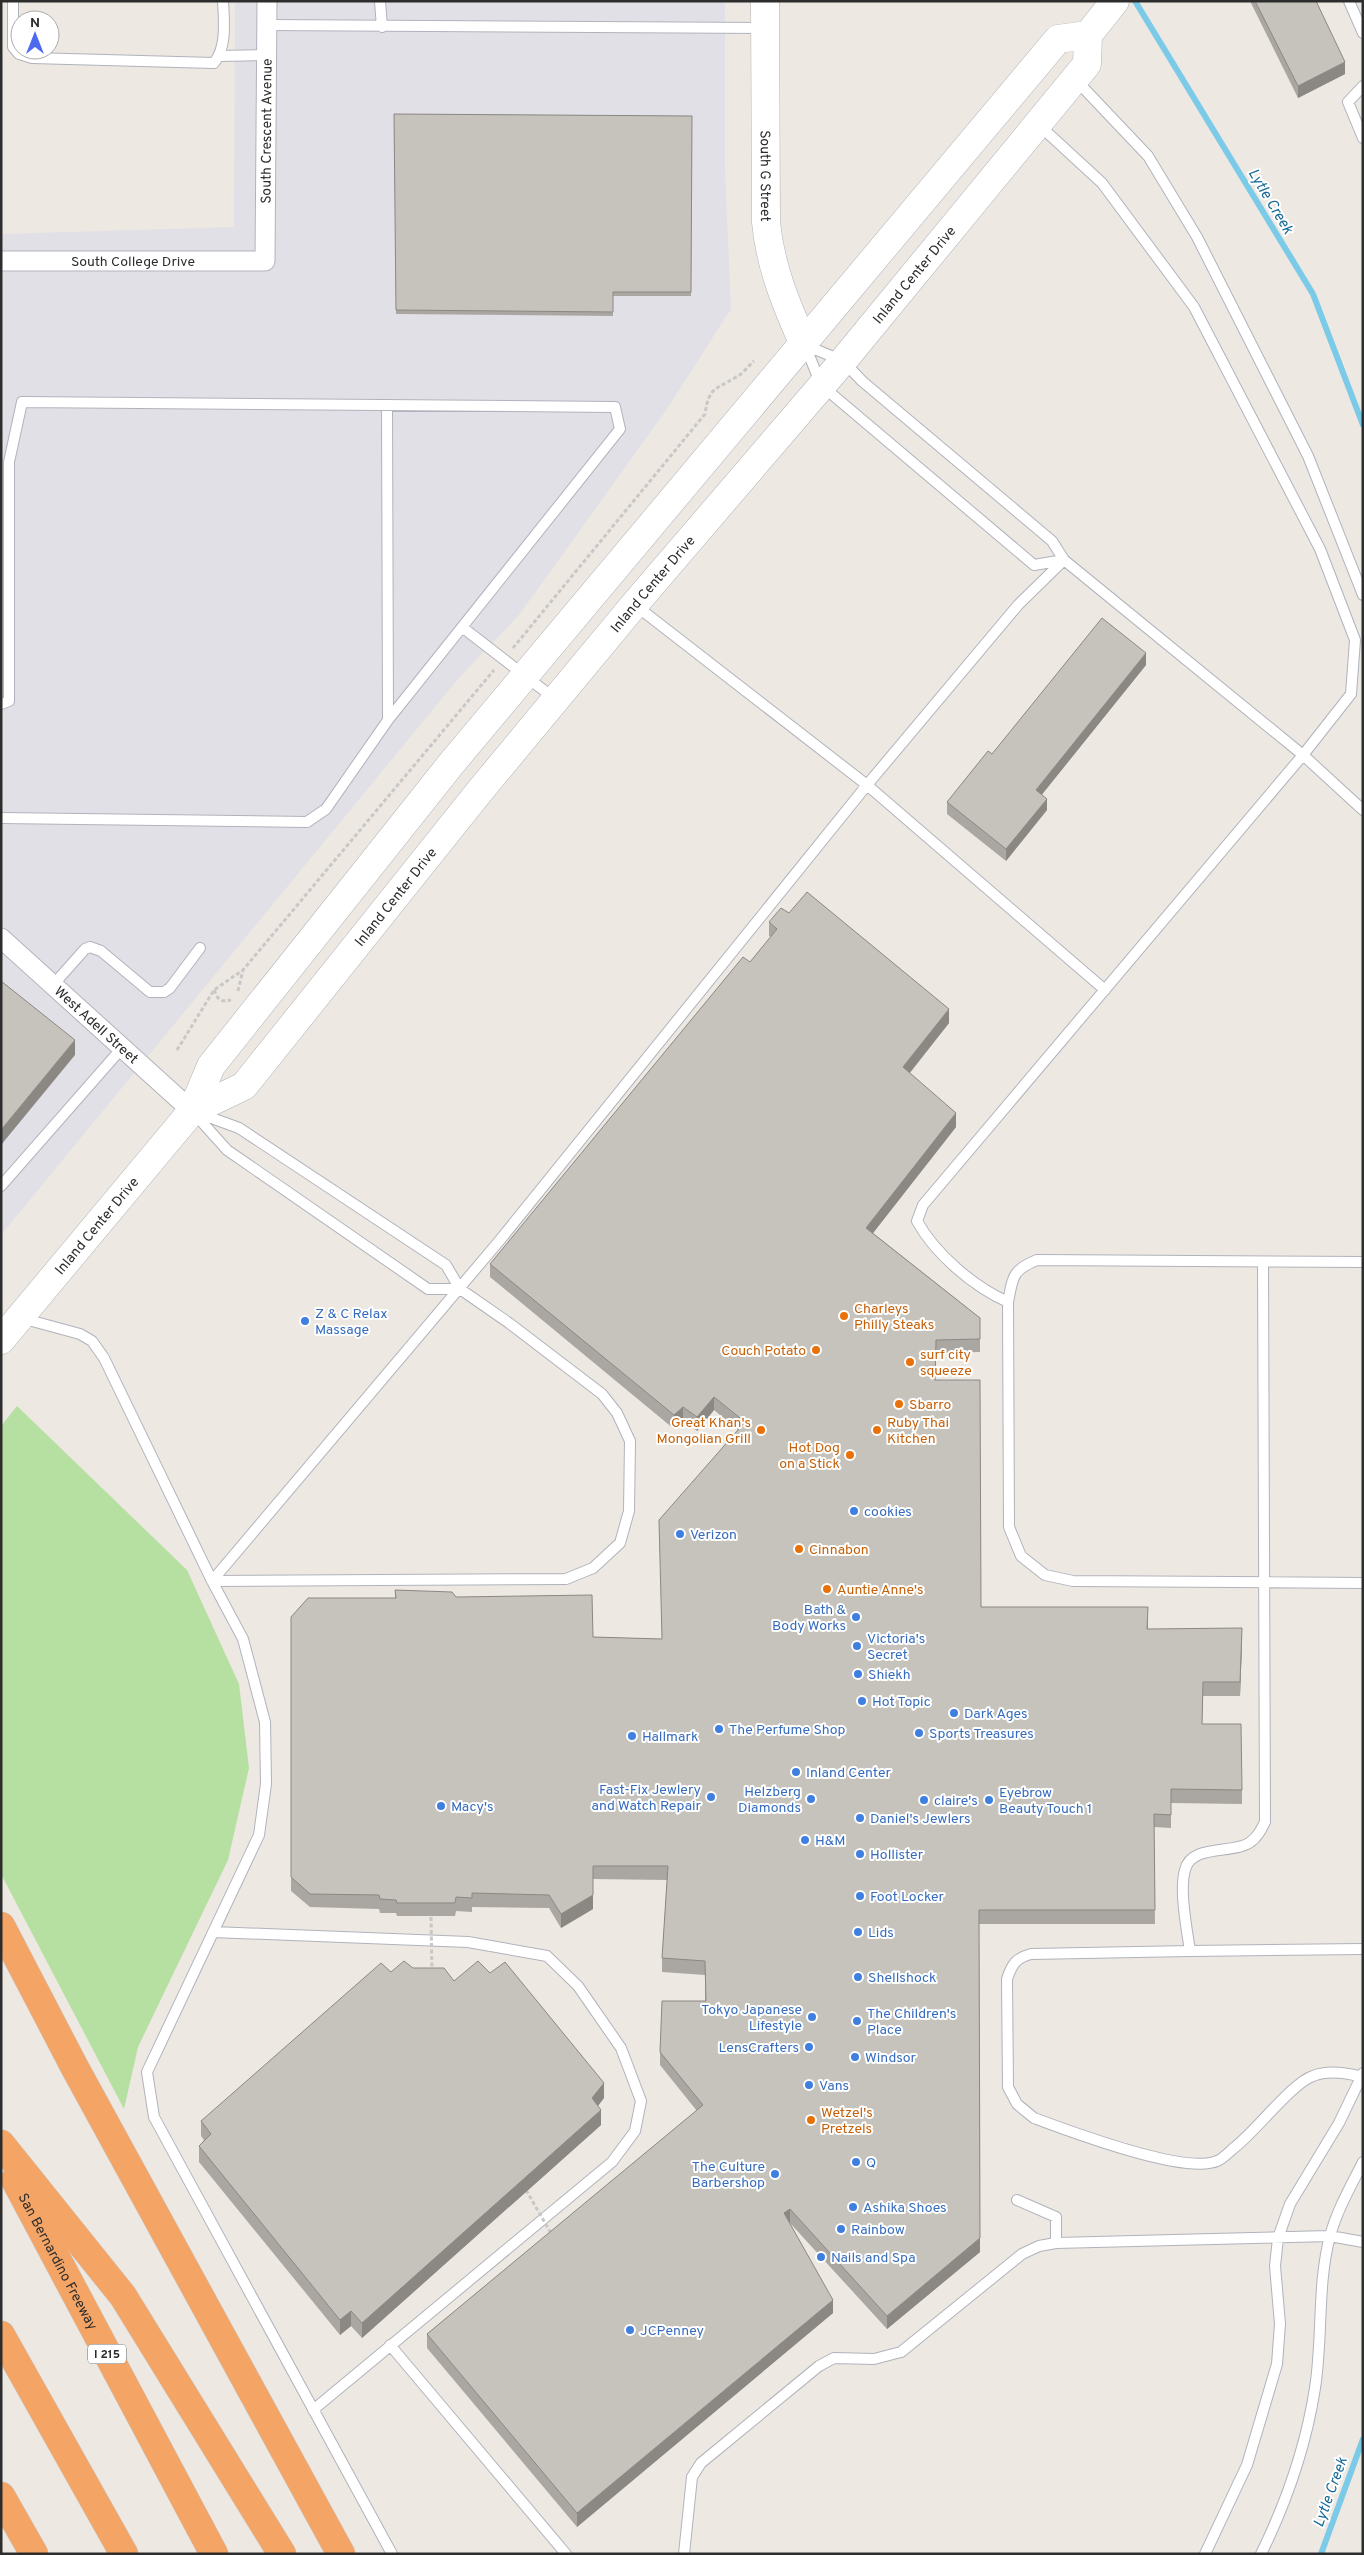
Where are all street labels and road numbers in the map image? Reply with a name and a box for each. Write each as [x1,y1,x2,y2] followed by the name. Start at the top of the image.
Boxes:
[258,58,277,204] street label: South Crescent Avenue
[756,130,773,222] street label: South G Street
[870,223,960,328] street label: Inland Center Drive
[71,254,195,271] street label: South College Drive
[608,533,699,637] street label: Inland Center Drive
[352,845,441,950] street label: Inland Center Drive
[50,983,141,1068] street label: West Adell Street
[52,1174,143,1279] street label: Inland Center Drive
[14,2191,100,2333] street label: San Bernardino Freeway
[88,2344,126,2364] road number: I 215

